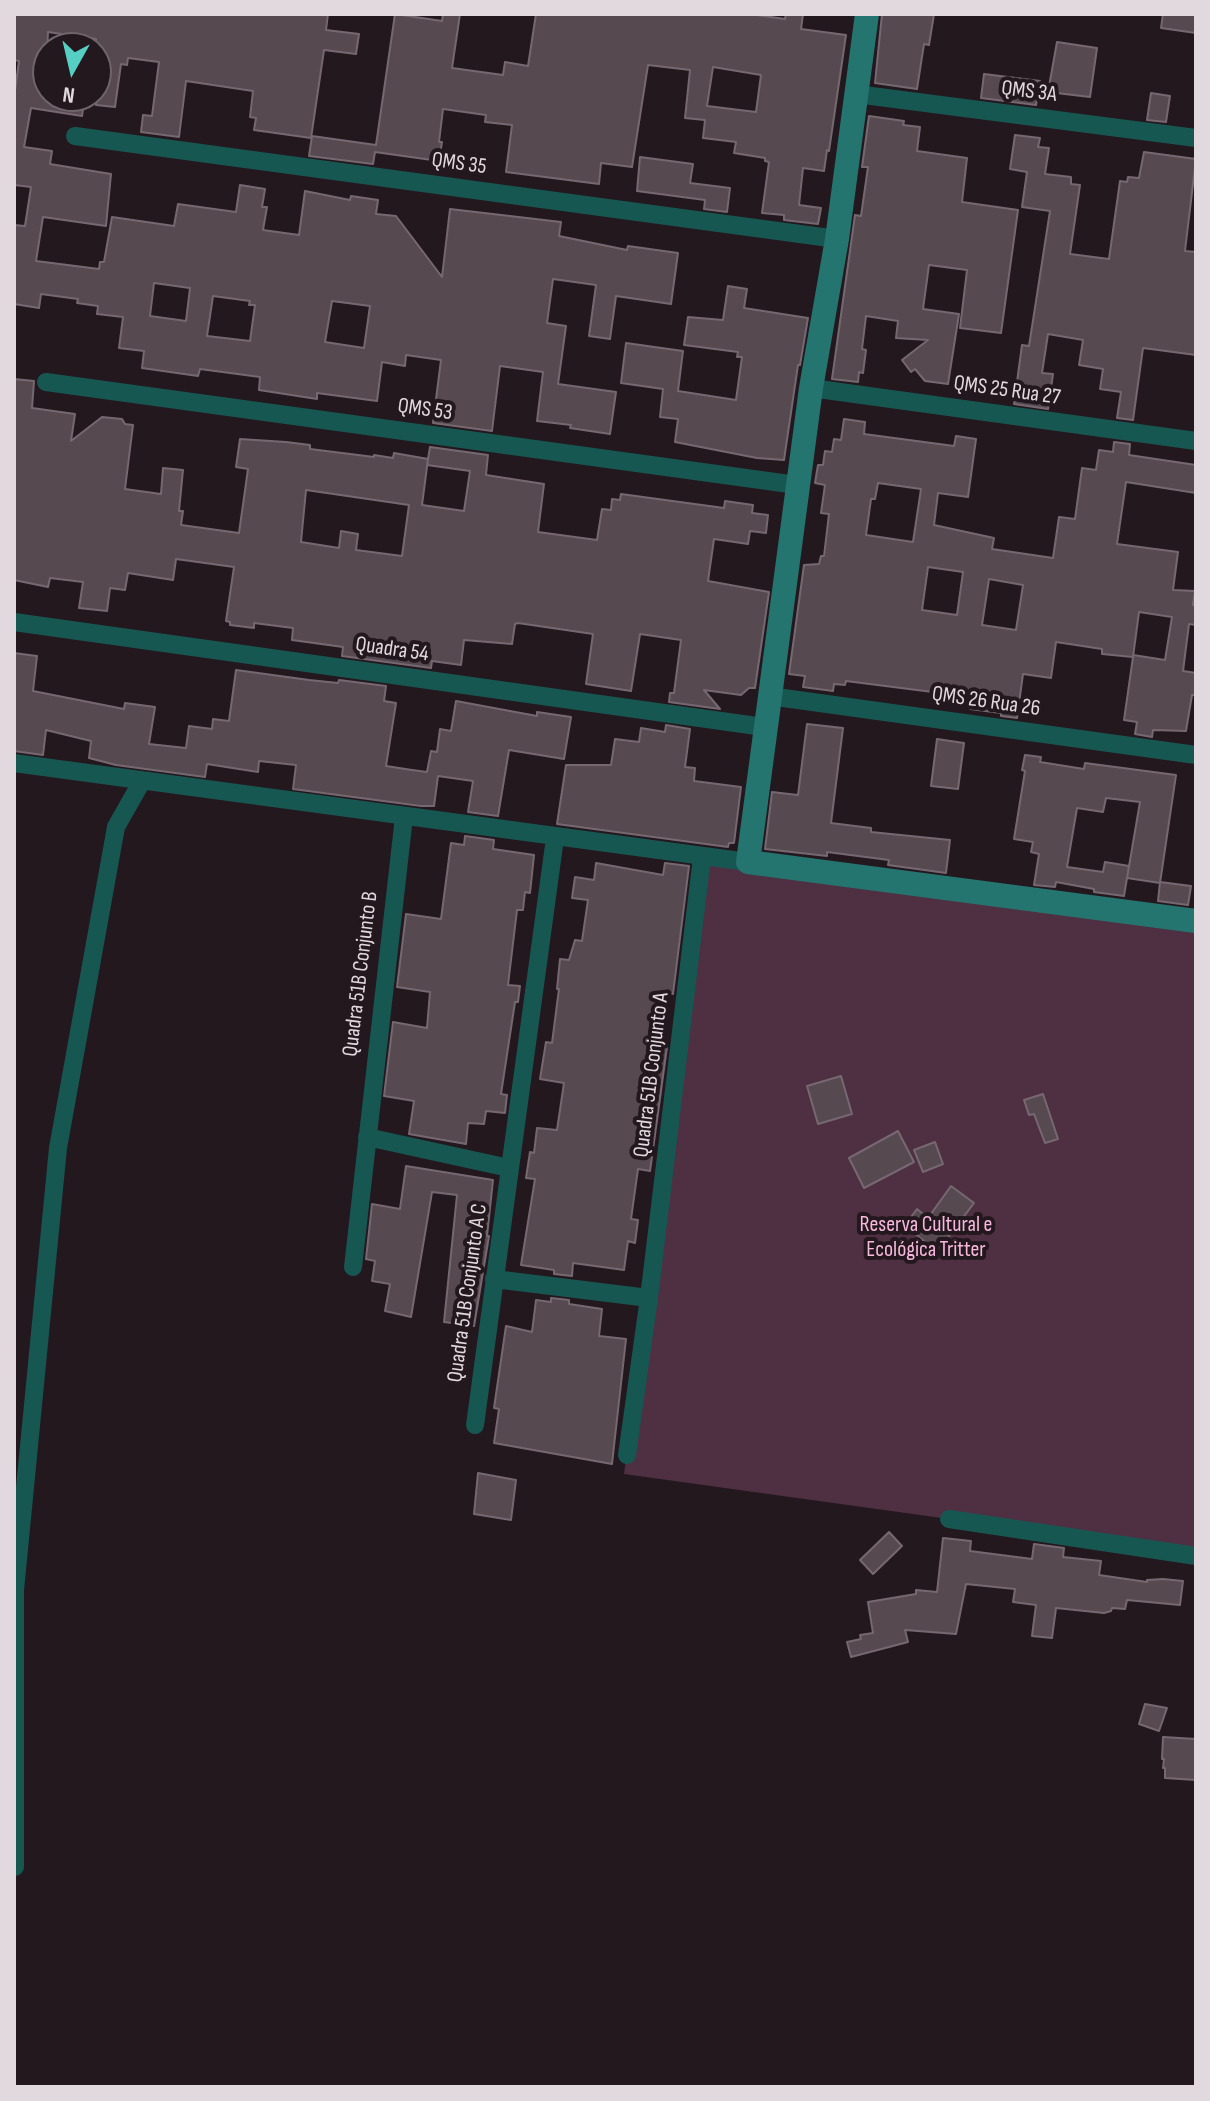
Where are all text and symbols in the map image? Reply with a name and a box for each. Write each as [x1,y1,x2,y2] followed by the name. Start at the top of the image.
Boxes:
[32,32,112,112] north arrow
[1000,76,1058,108] street label: QMS 3A
[61,80,77,108] text: N
[430,147,488,181] street label: QMS 35
[952,370,1062,412] street label: QMS 25 Rua 27
[396,393,454,427] street label: QMS 53
[354,632,430,668] street label: Quadra 54
[930,681,1042,723] street label: QMS 26 Rua 26
[338,890,384,1058] street label: Quadra 51B Conjunto B
[629,991,675,1159] street label: Quadra 51B Conjunto A
[442,1202,494,1384] street label: Quadra 51B Conjunto A C
[860,1212,992,1264] park label: Reserva Cultural e Ecológica Tritter

